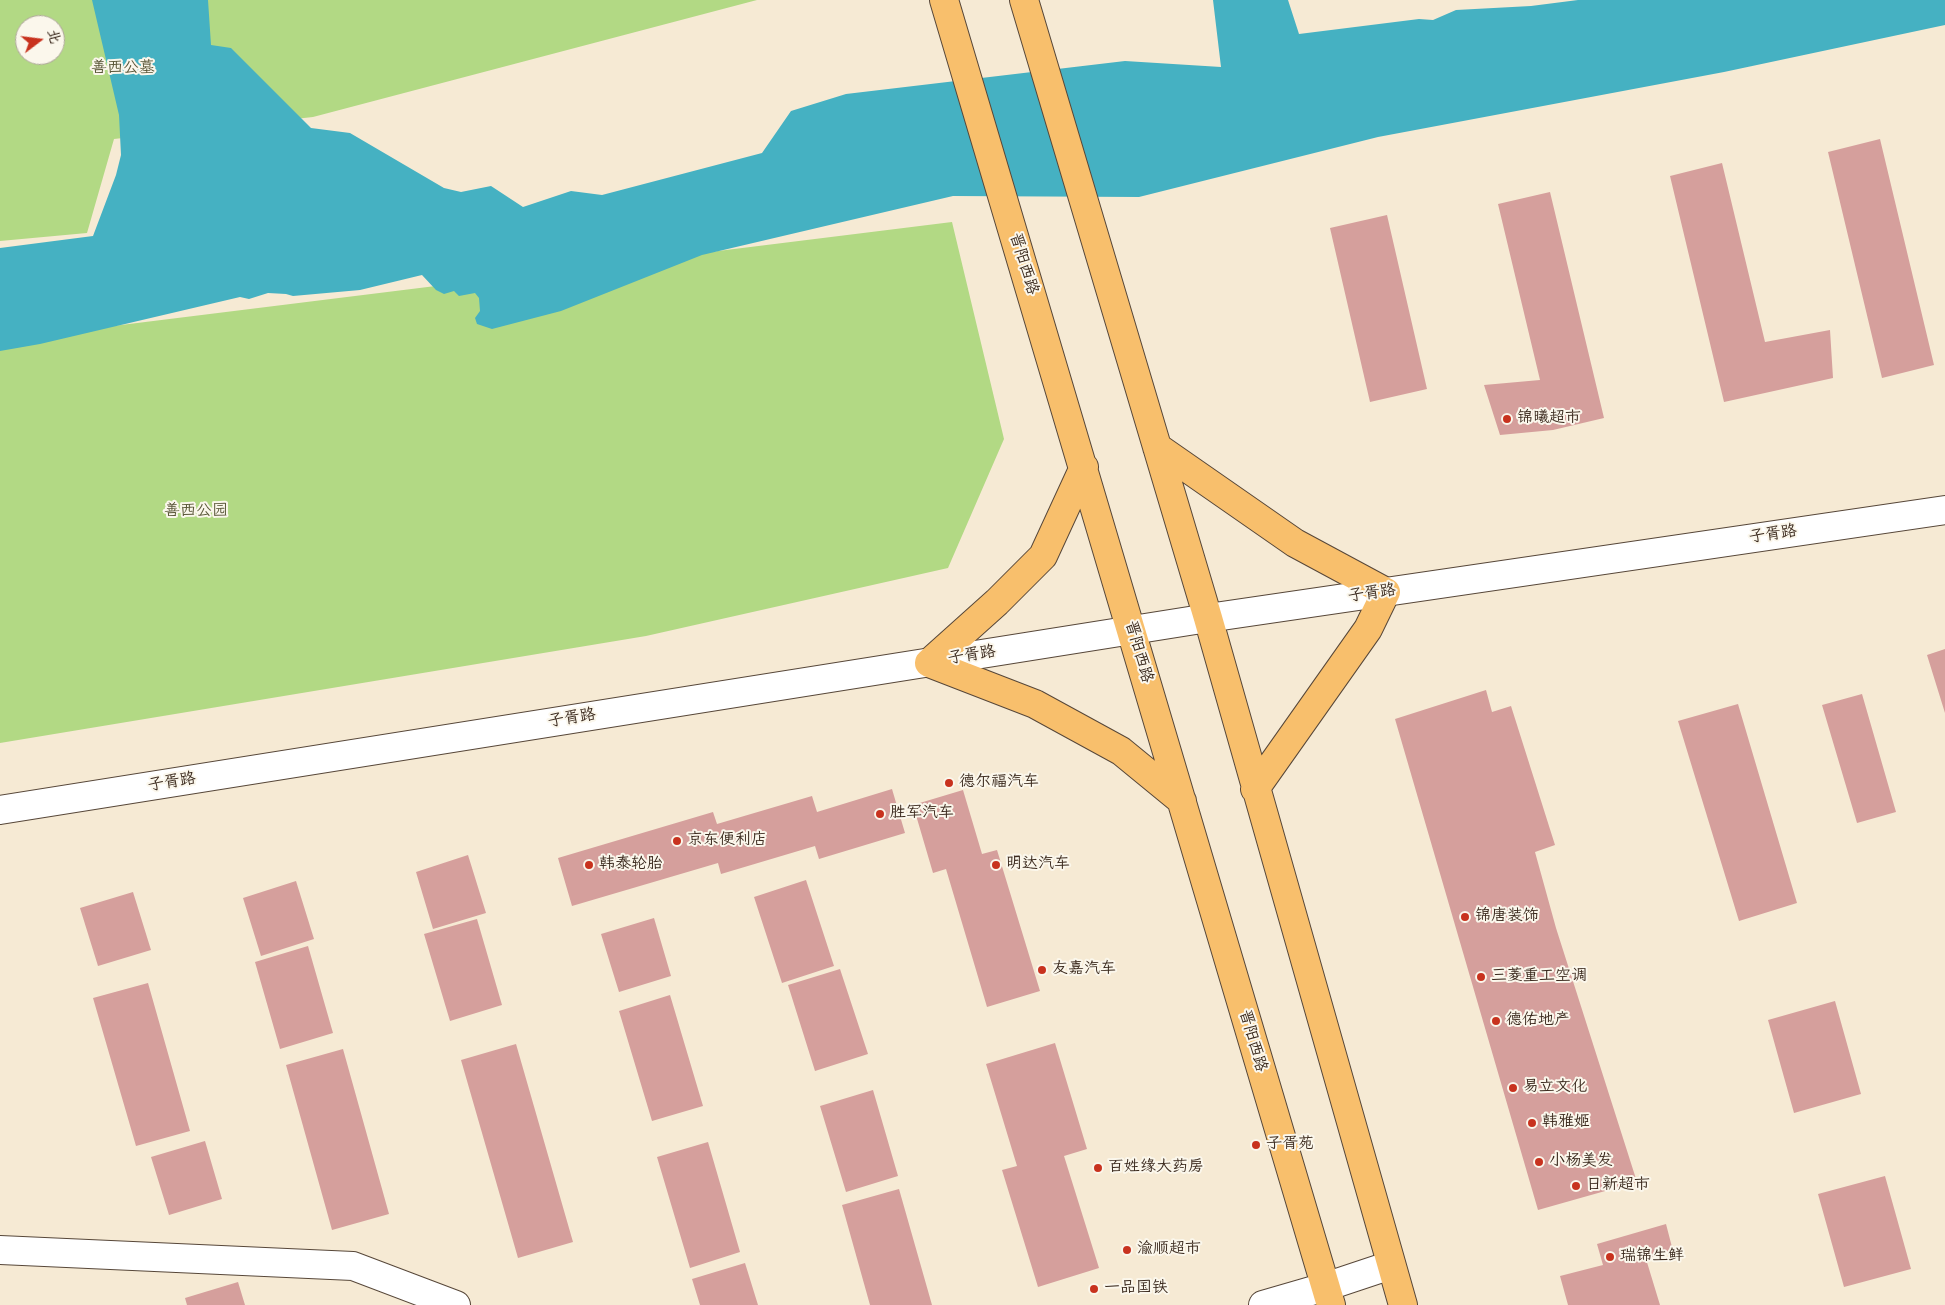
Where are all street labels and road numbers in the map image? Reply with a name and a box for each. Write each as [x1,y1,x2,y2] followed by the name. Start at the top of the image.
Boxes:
[1004,231,1042,297] street label: 晋阳西路
[1748,522,1798,548] street label: 子胥路
[1347,581,1397,607] street label: 子胥路
[1120,619,1156,685] street label: 晋阳西路
[947,643,997,669] street label: 子胥路
[547,706,597,732] street label: 子胥路
[147,770,197,796] street label: 子胥路
[1234,1008,1270,1074] street label: 晋阳西路

